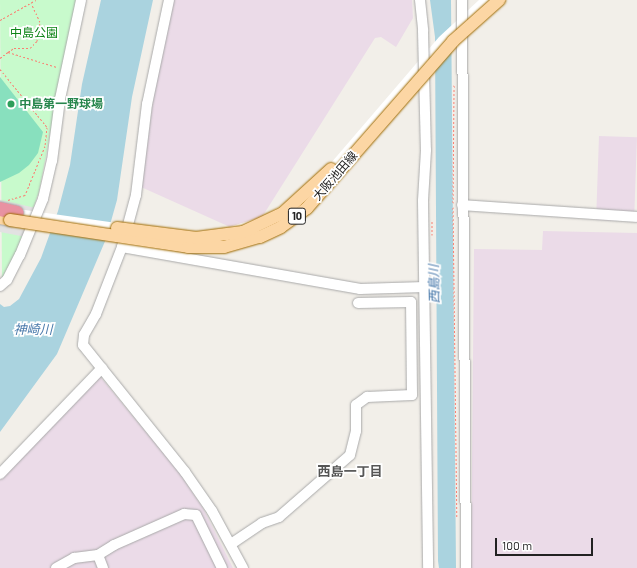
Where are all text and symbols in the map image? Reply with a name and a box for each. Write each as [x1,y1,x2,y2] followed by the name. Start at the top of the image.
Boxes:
[10,26,58,40] park label: 中島公園
[19,97,103,111] place label: 中島第一野球場
[6,99,16,109] marker: 中島第一野球場
[310,149,360,203] street label: 大阪池田線
[287,207,307,225] road number: 10
[426,264,442,304] water label: 西島川
[14,321,52,337] water label: 神崎川
[318,463,382,479] district label: 西島一丁目
[497,530,595,556] scale bar
[502,538,532,552] text: 100 m

